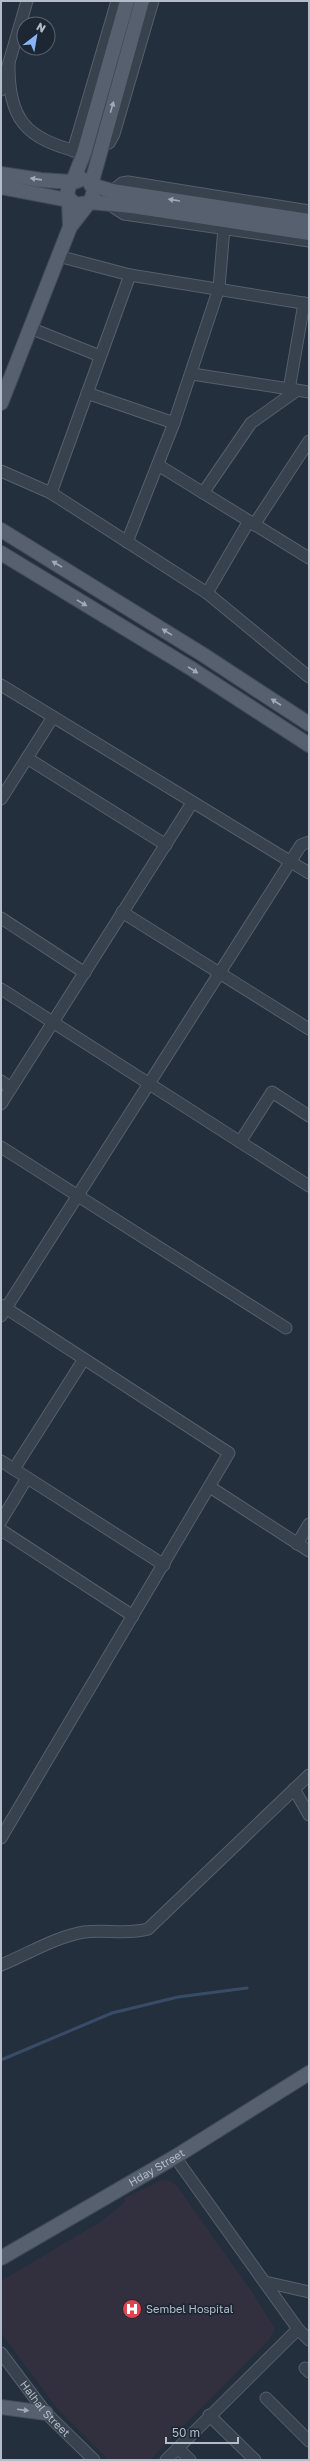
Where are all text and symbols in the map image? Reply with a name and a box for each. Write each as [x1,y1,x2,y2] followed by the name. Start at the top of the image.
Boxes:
[16,16,56,56] north arrow
[34,19,48,35] text: N
[109,101,115,113] one-way arrow
[30,176,42,182] one-way arrow
[167,197,180,203] one-way arrow
[51,560,63,567] one-way arrow
[76,599,88,606] one-way arrow
[162,628,172,636] one-way arrow
[188,666,199,674] one-way arrow
[271,698,282,706] one-way arrow
[126,2146,187,2189] street label: Hday Street
[121,2298,143,2320] hospital icon: Sembel Hospital
[146,2302,234,2315] place label: Sembel Hospital
[18,2378,73,2439] street label: Halhal Street
[17,2407,29,2413] one-way arrow
[166,2419,238,2445] scale bar
[172,2425,200,2440] text: 50 m

